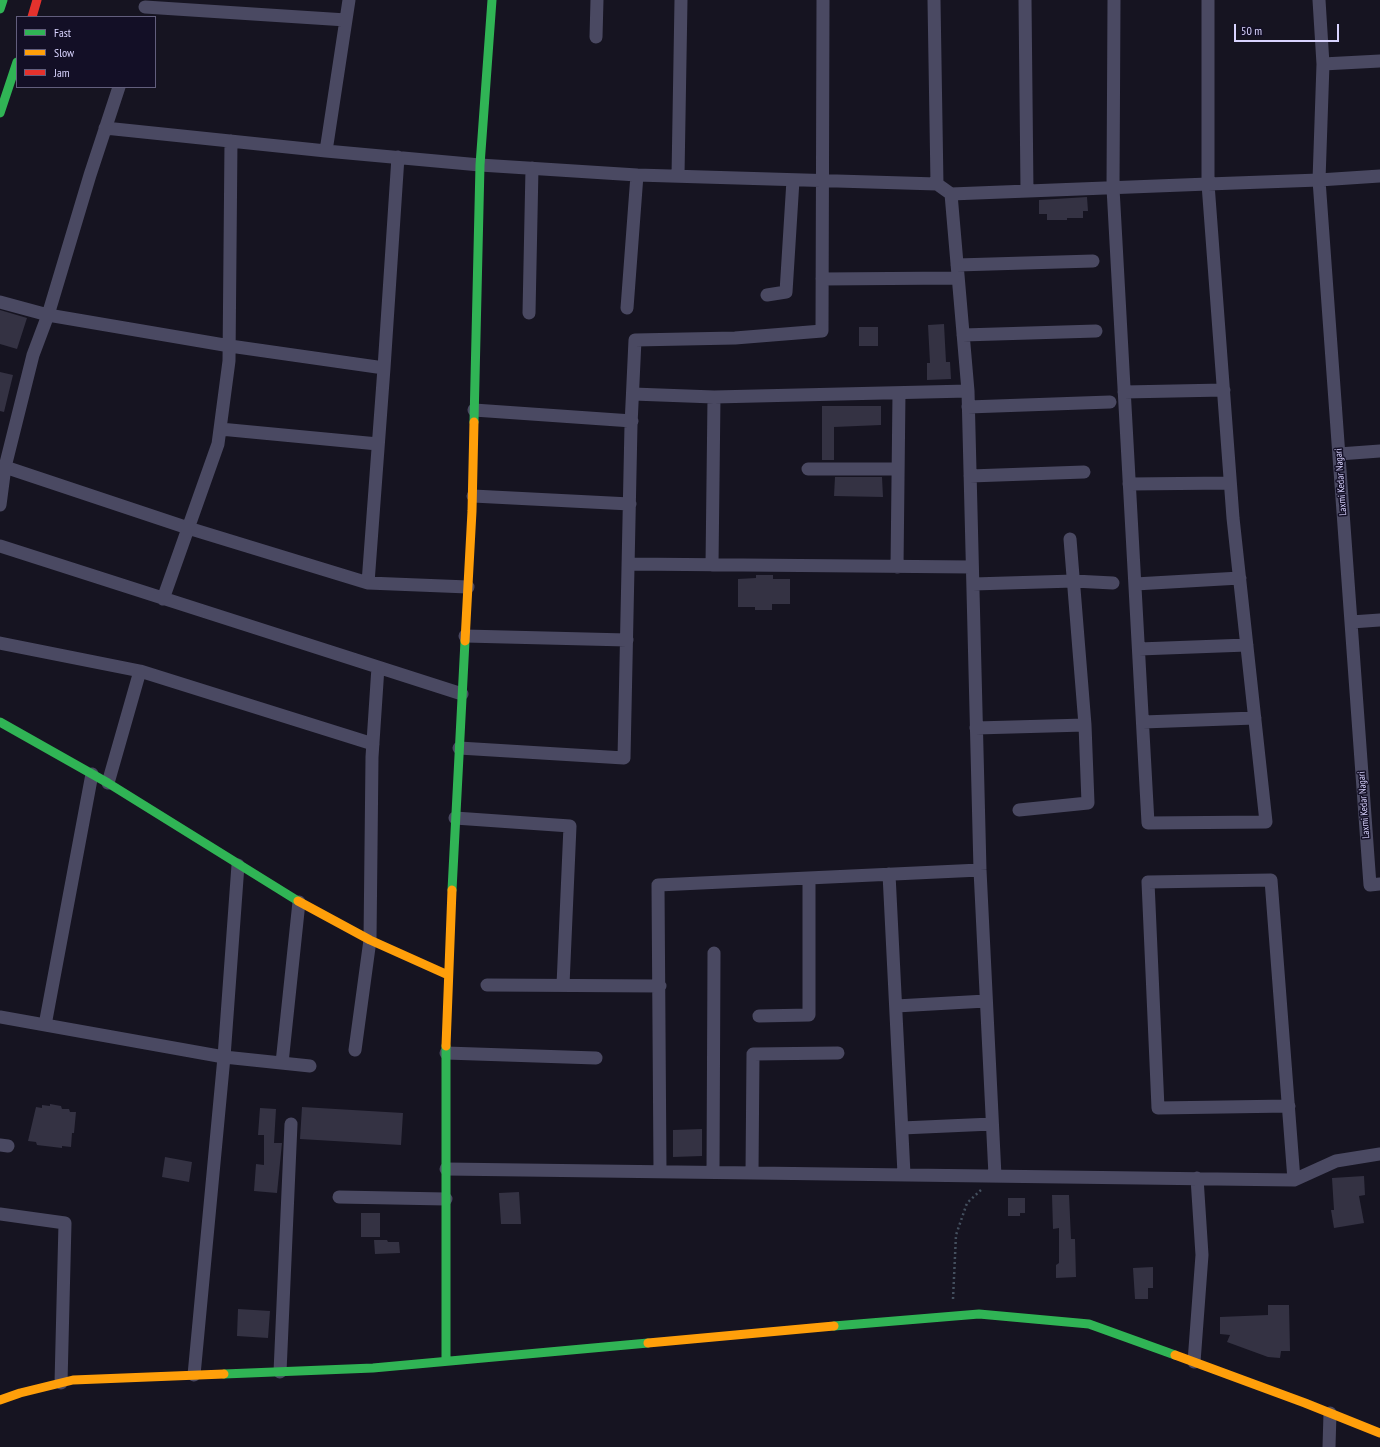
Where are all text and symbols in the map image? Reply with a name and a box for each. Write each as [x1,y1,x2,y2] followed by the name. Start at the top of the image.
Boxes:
[16,16,156,88] legend
[1236,16,1341,42] scale bar
[1241,23,1262,38] text: 50 m
[54,25,71,40] text: Fast
[54,45,74,60] text: Slow
[54,65,70,80] text: Jam
[1333,448,1349,516] street label: Laxmi Kedar Nagari
[1356,771,1372,839] street label: Laxmi Kedar Nagari

